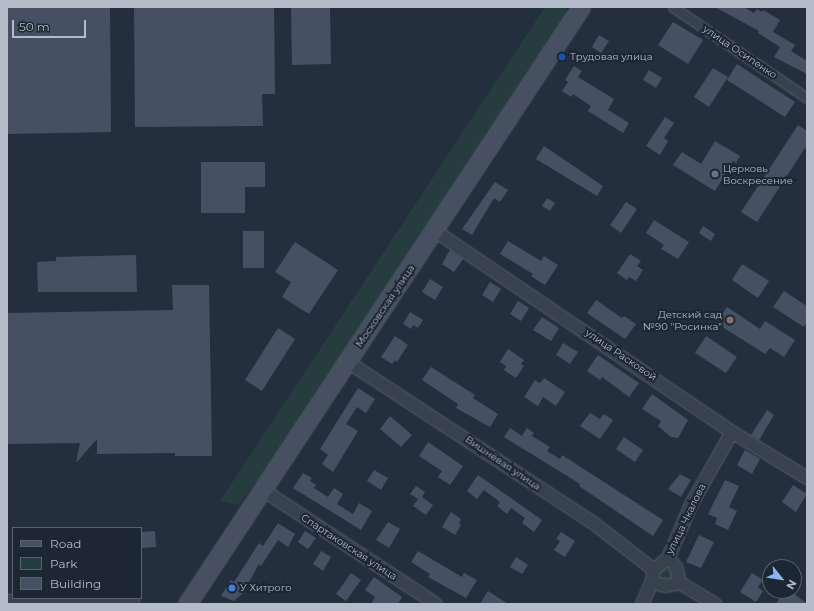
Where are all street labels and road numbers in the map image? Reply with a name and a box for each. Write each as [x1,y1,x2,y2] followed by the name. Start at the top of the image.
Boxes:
[701,23,779,81] street label: улица Осипенко
[353,263,417,349] street label: Московская улица
[583,327,659,383] street label: улица Расковой
[463,433,543,493] street label: Вишнёвая улица
[664,482,708,556] street label: улица Чкалова
[299,511,399,583] street label: Спартаковская улица

